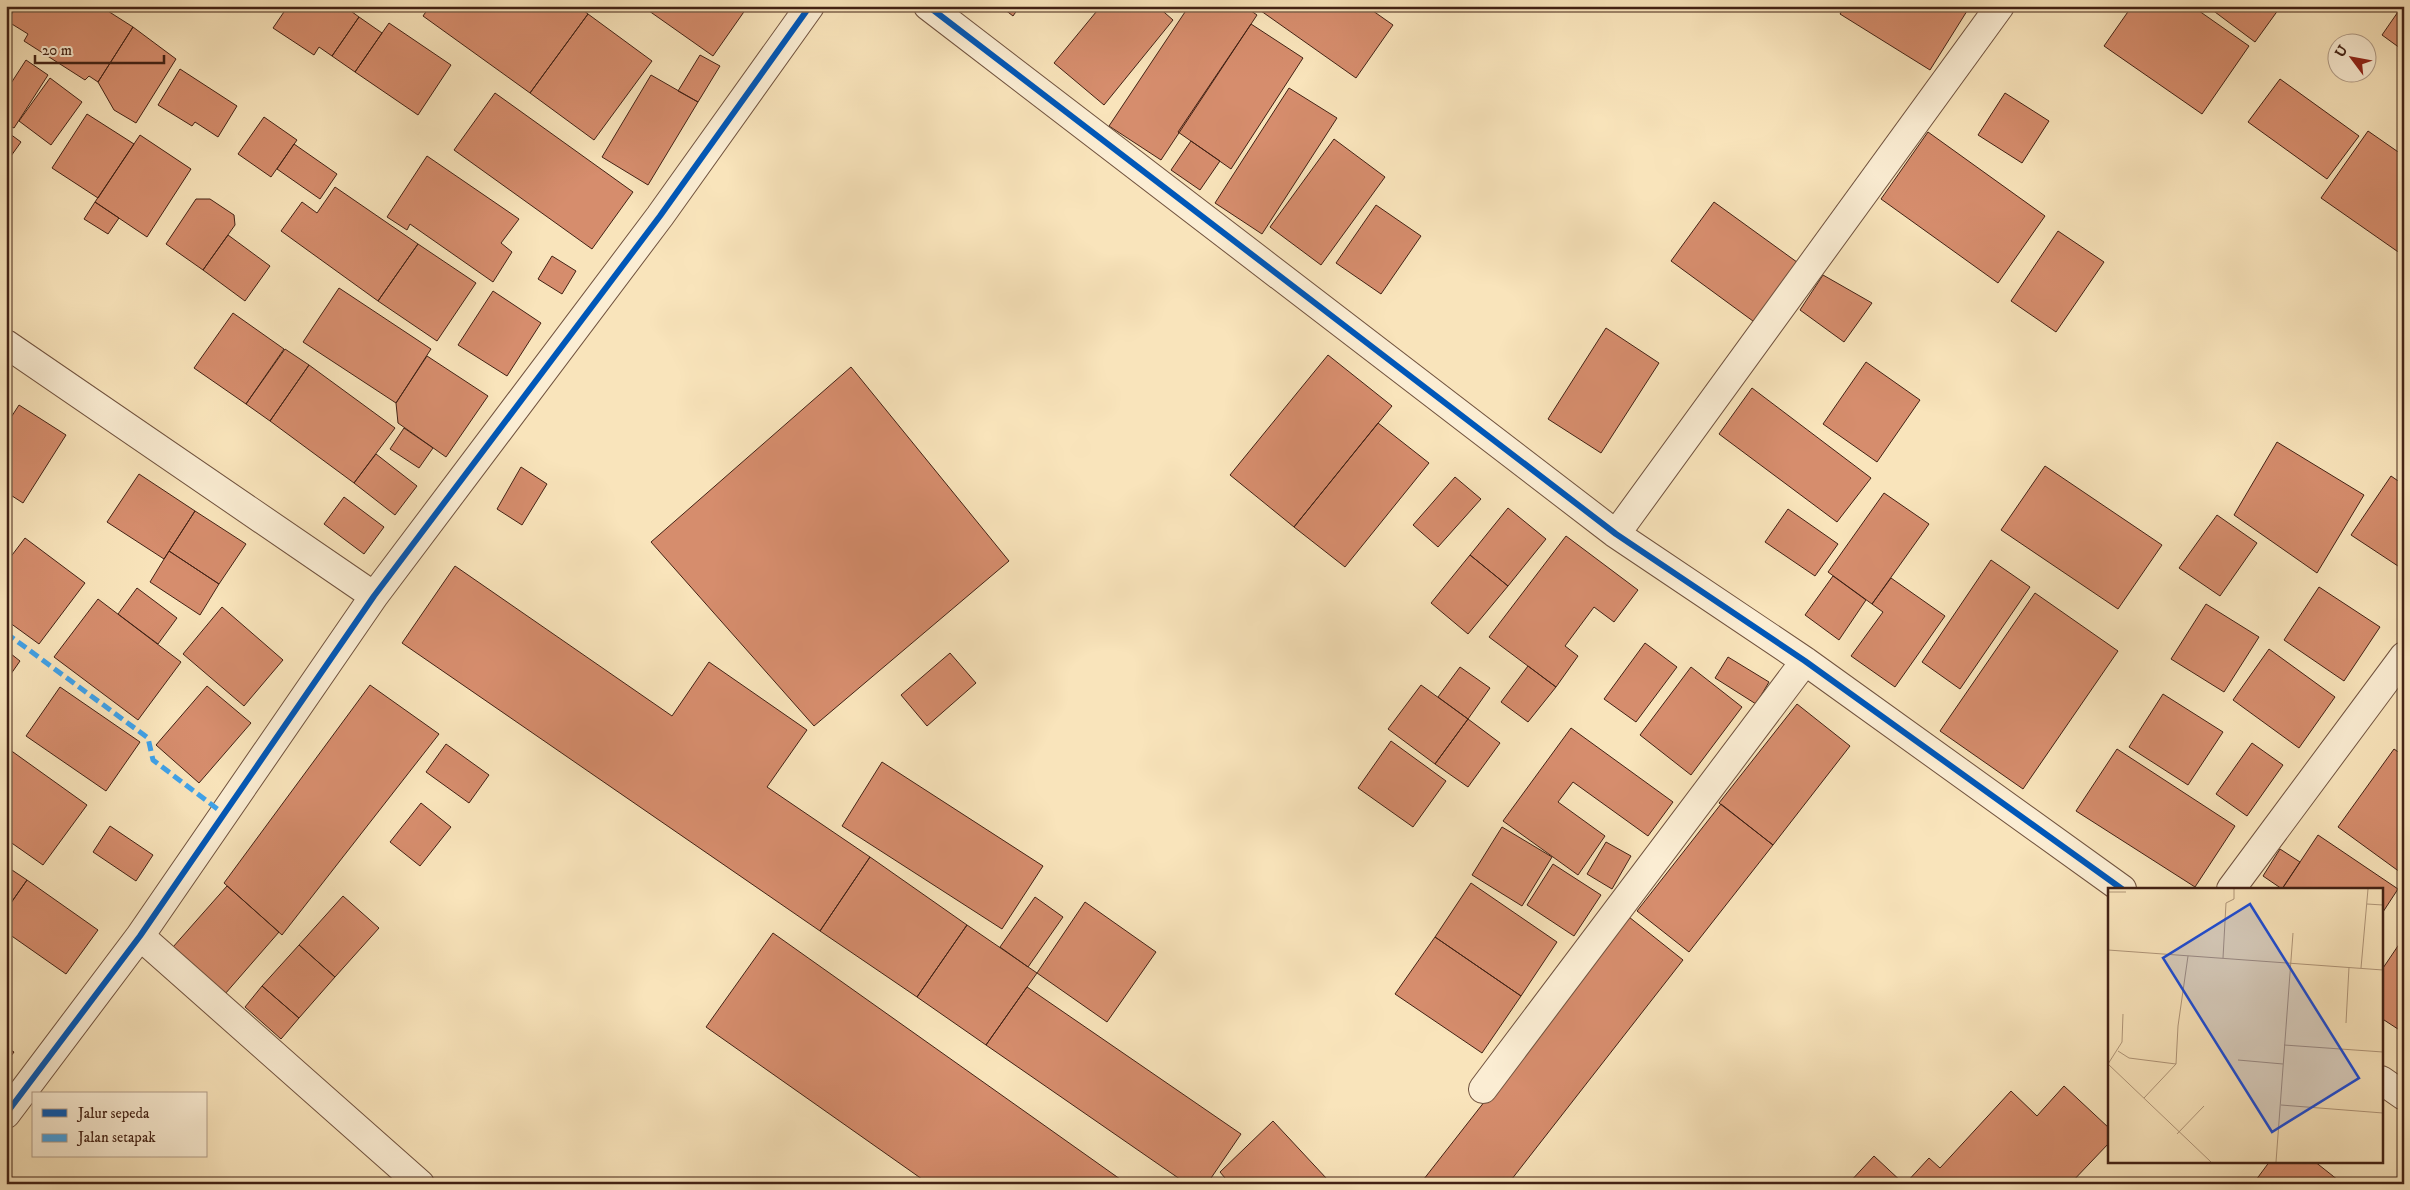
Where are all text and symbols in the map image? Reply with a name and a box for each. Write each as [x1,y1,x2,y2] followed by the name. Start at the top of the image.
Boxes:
[35,32,164,64] scale bar
[2328,32,2378,82] north arrow
[42,41,72,60] text: 20 m
[2331,42,2352,61] text: U
[2108,888,2382,1162] inset map
[32,1092,208,1158] legend
[76,1104,150,1123] text: Jalur sepeda
[76,1128,156,1147] text: Jalan setapak

